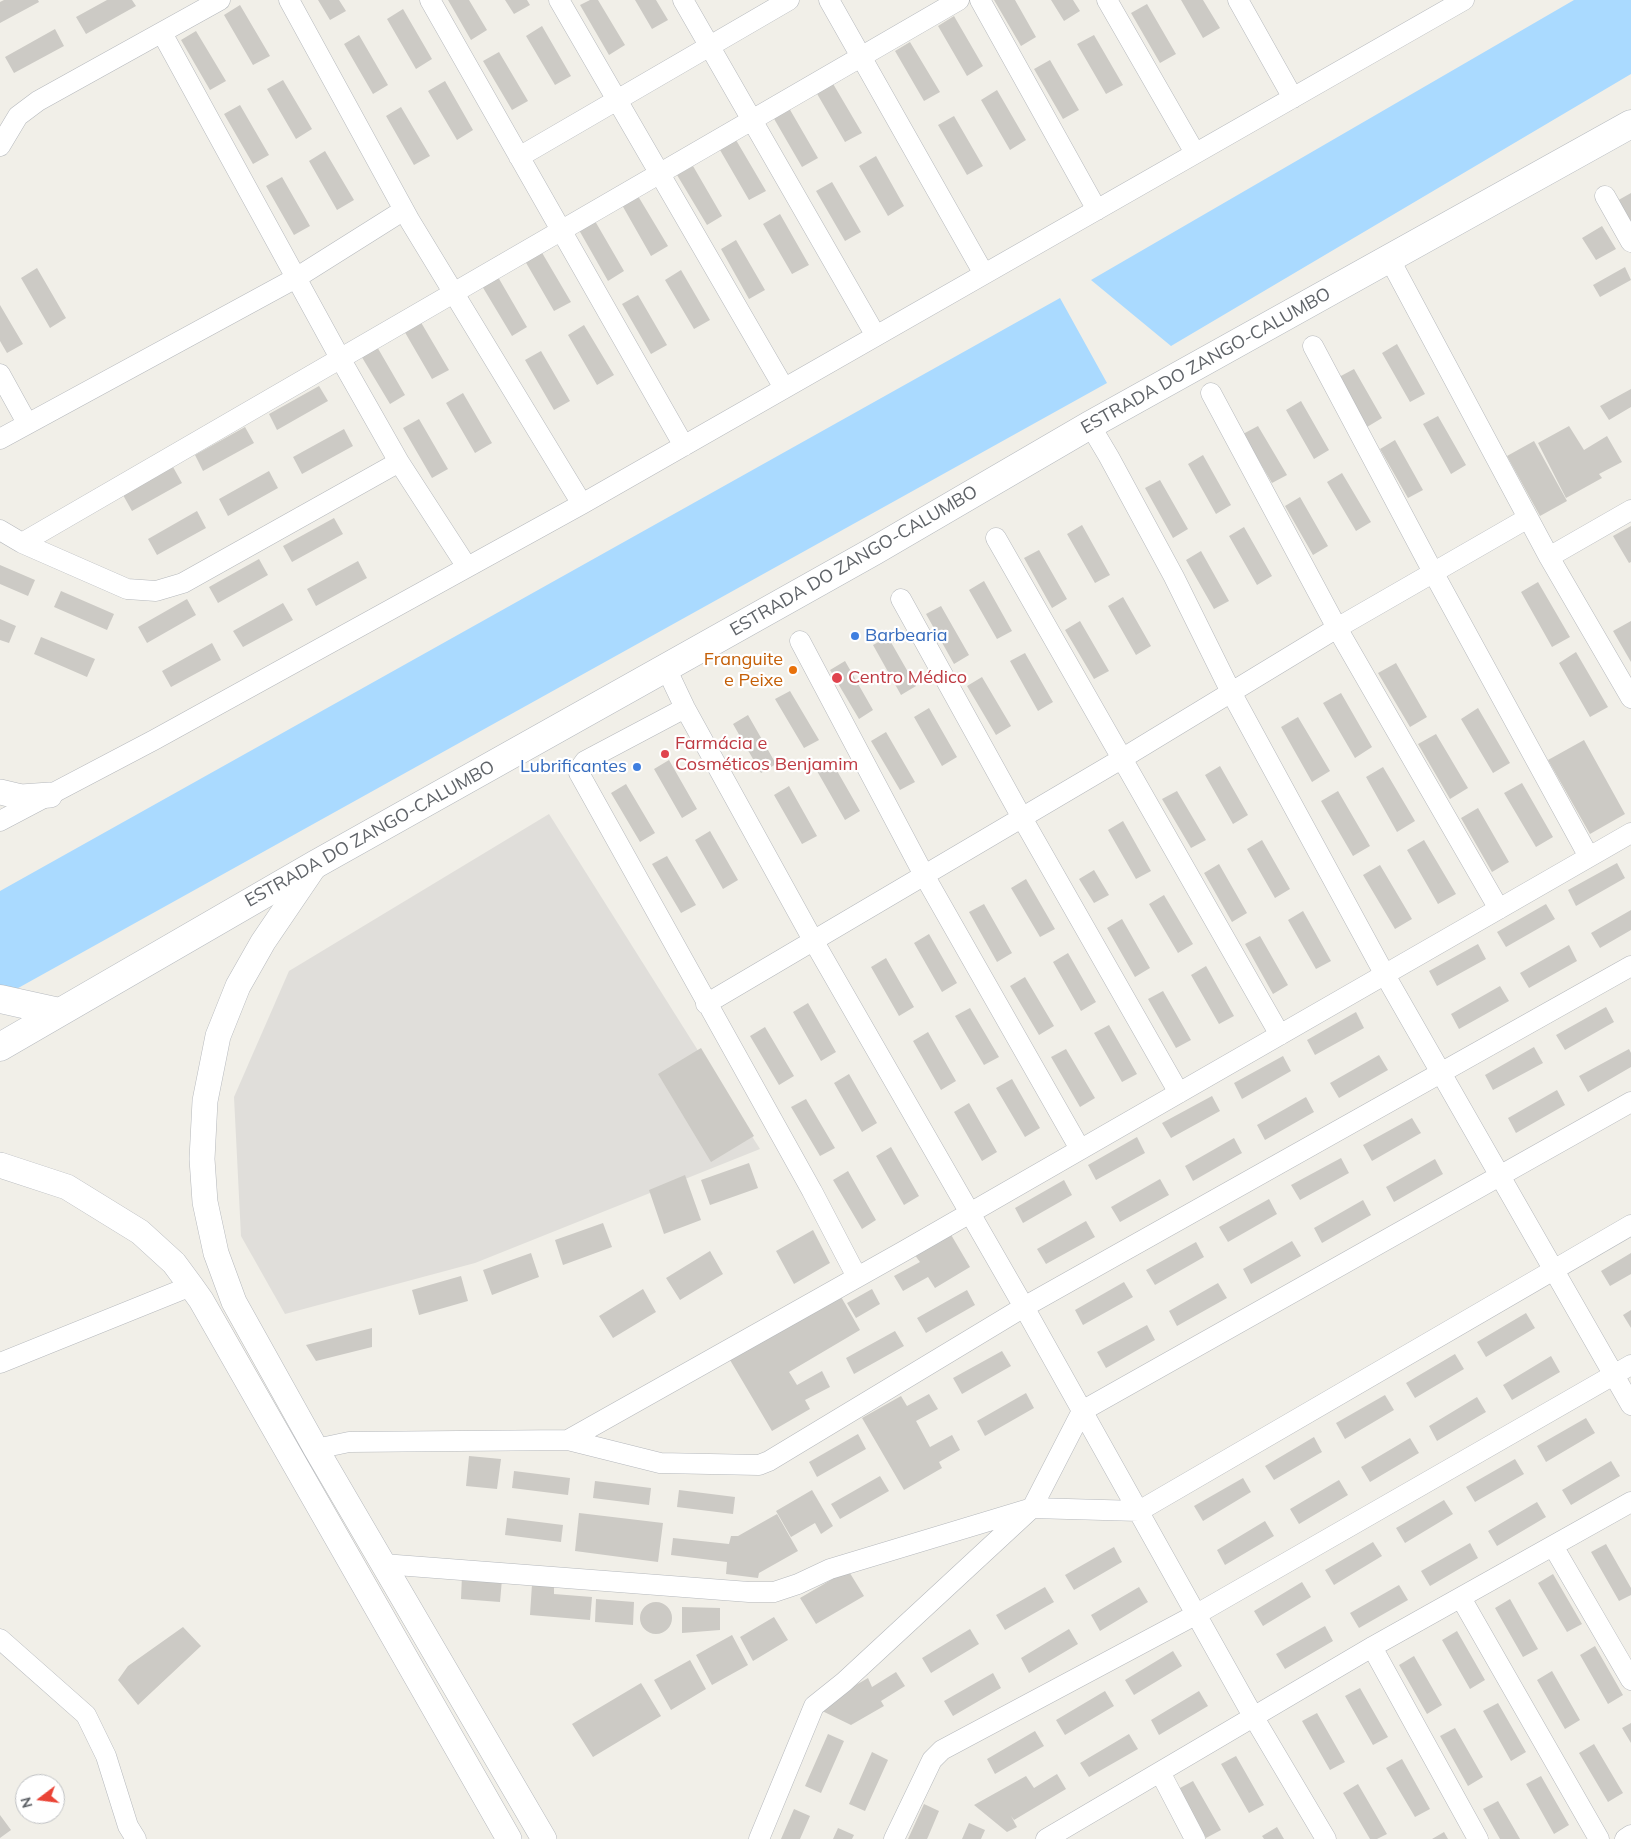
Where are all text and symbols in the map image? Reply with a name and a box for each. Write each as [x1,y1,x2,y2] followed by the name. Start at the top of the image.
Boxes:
[1077,283,1335,439] street label: ESTRADA DO ZANGO-CALUMBO
[726,481,982,641] street label: ESTRADA DO ZANGO-CALUMBO
[865,625,948,647] place label: Barbearia
[849,630,861,642] marker: Barbearia
[704,649,783,692] place label: Franguite e Peixe
[787,664,799,676] marker: Franguite e Peixe
[848,667,967,689] place label: Centro Médico
[830,671,844,685] marker: Centro Médico
[675,733,858,776] place label: Farmácia e Cosméticos Benjamim
[659,748,671,760] marker: Farmácia e Cosméticos Benjamim
[241,756,499,912] street label: ESTRADA DO ZANGO-CALUMBO
[520,756,627,778] place label: Lubrificantes
[631,761,643,773] marker: Lubrificantes
[15,1774,65,1824] north arrow
[16,1795,37,1810] text: N

